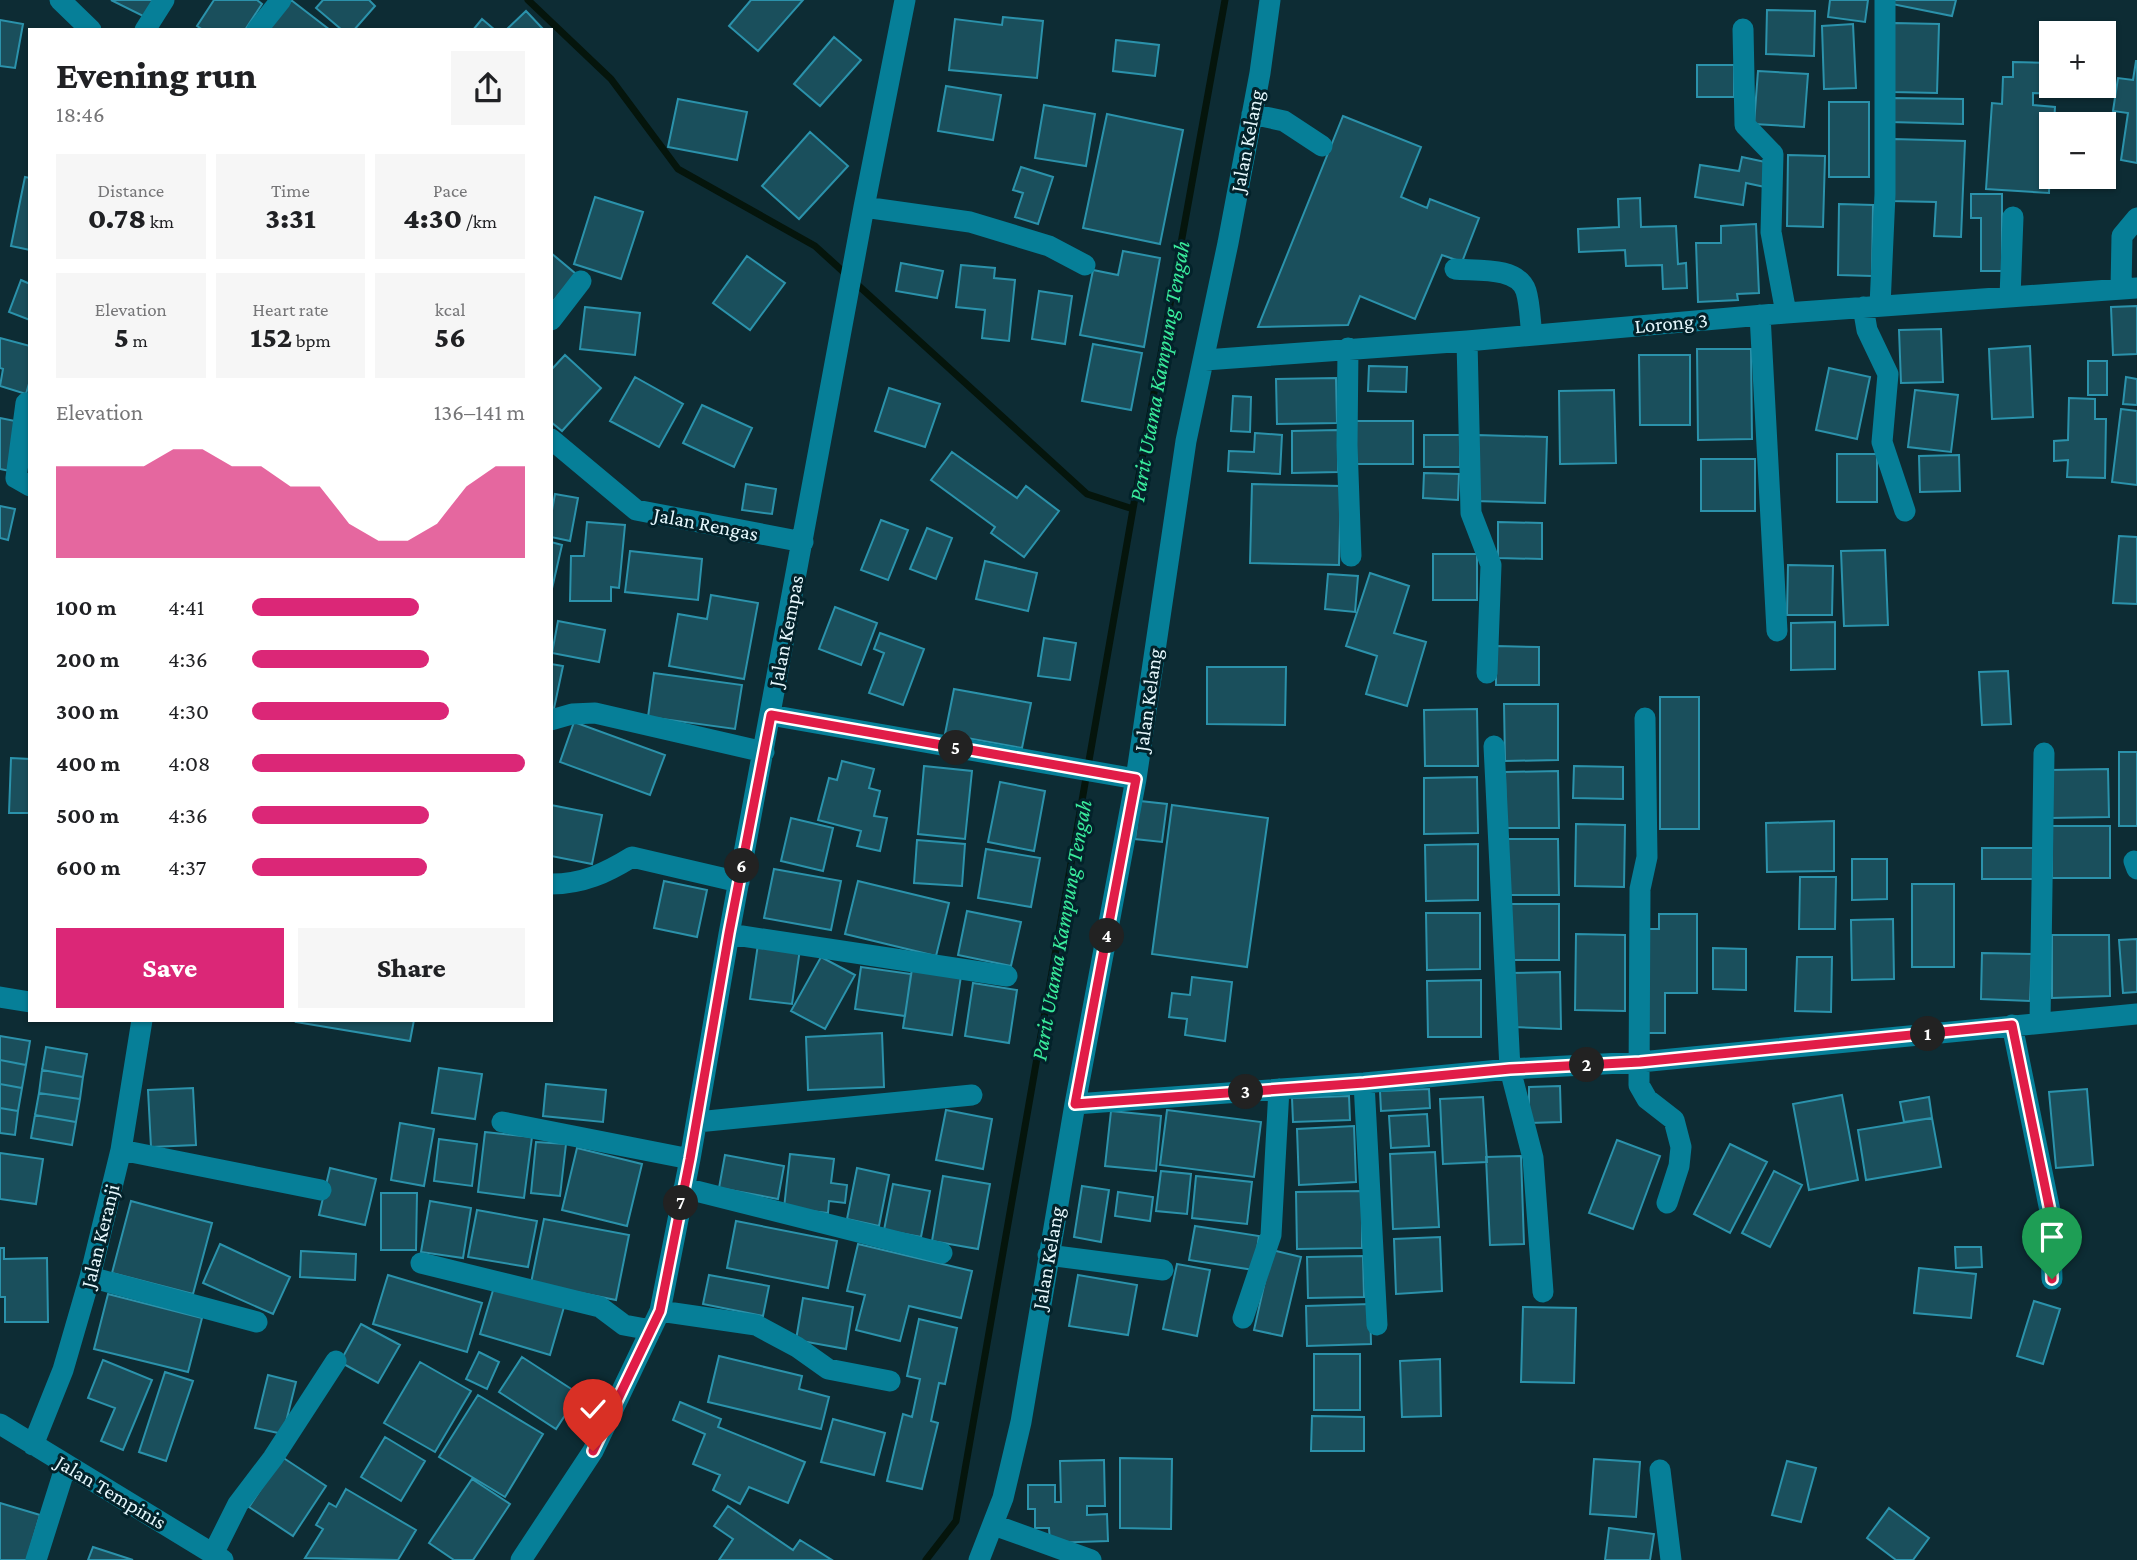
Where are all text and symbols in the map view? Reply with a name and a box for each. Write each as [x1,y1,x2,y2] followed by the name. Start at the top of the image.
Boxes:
[2039,21,2116,189] map controls
[2039,21,2116,98] button: +
[451,51,525,125] button: share
[56,54,257,96] text: Evening run
[1225,88,1269,196] street label: Jalan Kelang
[56,101,105,127] text: 18:46
[2039,112,2116,189] button: −
[98,180,164,201] text: Distance
[271,180,310,201] text: Time
[433,180,467,201] text: Pace
[88,201,146,234] text: 0.78
[265,201,316,234] text: 3:31
[403,201,462,234] text: 4:30
[146,211,174,232] text: km
[462,211,497,232] text: /km
[1123,238,1195,504] water label: Parit Utama Kampung Tengah
[95,299,167,320] text: Elevation
[253,299,328,320] text: Heart rate
[435,299,465,320] text: kcal
[1633,308,1709,338] street label: Lorong 3
[114,320,129,353] text: 5
[250,320,292,353] text: 152
[434,320,466,353] text: 56
[129,330,148,351] text: m
[292,330,331,351] text: bpm
[56,399,143,425] text: Elevation
[434,399,525,425] text: 136–141 m
[650,502,760,546] street label: Jalan Rengas
[763,573,809,691] street label: Jalan Kempas
[56,594,116,620] text: 100 m
[168,594,204,620] text: 4:41
[56,646,120,672] text: 200 m
[168,646,208,672] text: 4:36
[1129,647,1167,755] street label: Jalan Kelang
[56,698,119,724] text: 300 m
[168,698,209,724] text: 4:30
[939,730,974,766] pin: 5
[951,737,960,758] text: 5
[56,750,120,776] text: 400 m
[168,750,210,776] text: 4:08
[1025,797,1097,1063] water label: Parit Utama Kampung Tengah
[56,802,119,828] text: 500 m
[168,802,208,828] text: 4:36
[724,848,760,884] pin: 6
[56,854,120,880] text: 600 m
[168,854,206,880] text: 4:37
[736,855,747,876] text: 6
[1090,918,1124,954] pin: 4
[1101,925,1112,946] text: 4
[56,928,284,1008] button: Save
[298,928,525,1008] button: Share
[1910,1016,1946,1052] pin: 1
[1924,1023,1931,1044] text: 1
[1570,1048,1604,1082] pin: 2
[1582,1054,1591,1075] text: 2
[1228,1074,1264,1110] pin: 3
[1241,1081,1250,1102] text: 3
[75,1181,125,1292] street label: Jalan Keranji
[664,1186,698,1220] pin: 7
[676,1192,685,1213] text: 7
[1027,1205,1069,1313] street label: Jalan Kelang
[2022,1207,2082,1279] pin
[2033,1218,2071,1256] icon: arrive
[563,1379,623,1451] pin
[574,1390,612,1428] icon: check
[50,1449,171,1534] street label: Jalan Tempinis

